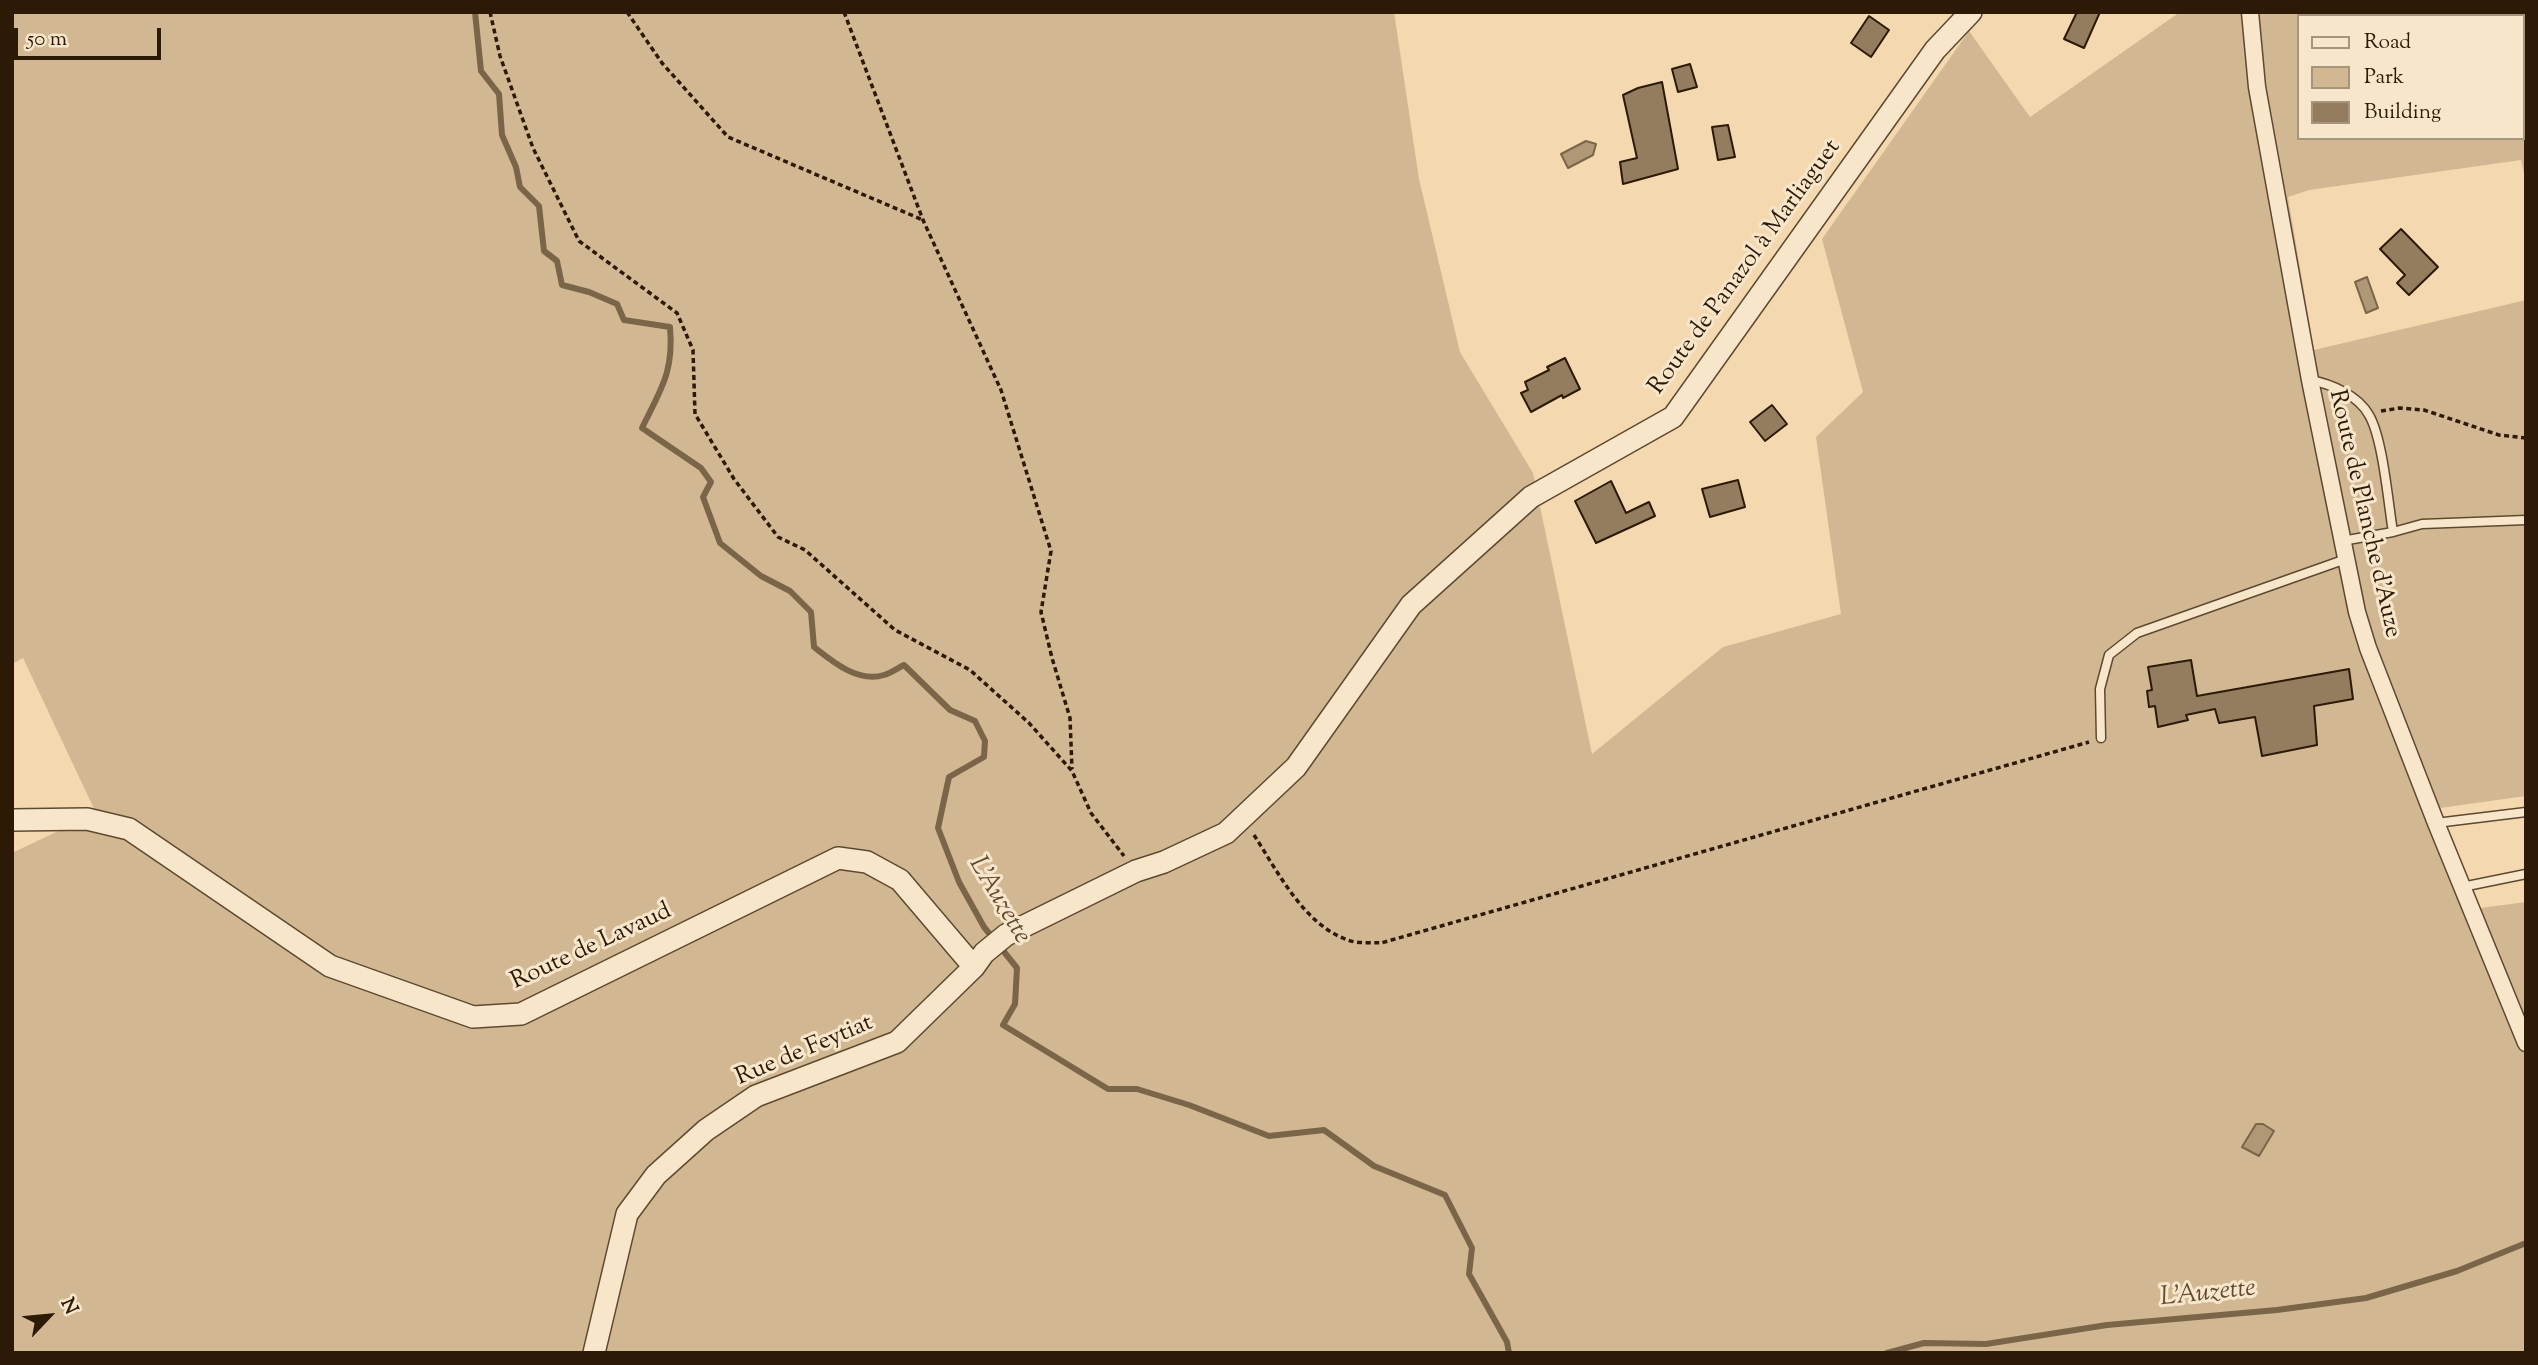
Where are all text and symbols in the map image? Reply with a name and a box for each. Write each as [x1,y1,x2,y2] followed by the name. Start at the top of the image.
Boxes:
[18,14,164,58] scale bar
[2296,14,2524,140] legend
[27,25,67,55] text: 50 m
[2364,28,2411,58] text: Road
[2364,63,2404,93] text: Park
[2364,98,2441,128] text: Building
[1644,135,1848,401] street label: Route de Panazol à Marliaguet
[2320,387,2406,641] street label: Route de Planche d'Auze
[960,852,1036,950] water label: L'Auzette
[507,898,677,998] street label: Route de Lavaud
[732,1010,878,1094] street label: Rue de Feytiat
[2159,1274,2257,1316] water label: L'Auzette
[14,1281,84,1351] north arrow
[53,1294,84,1319] text: N

